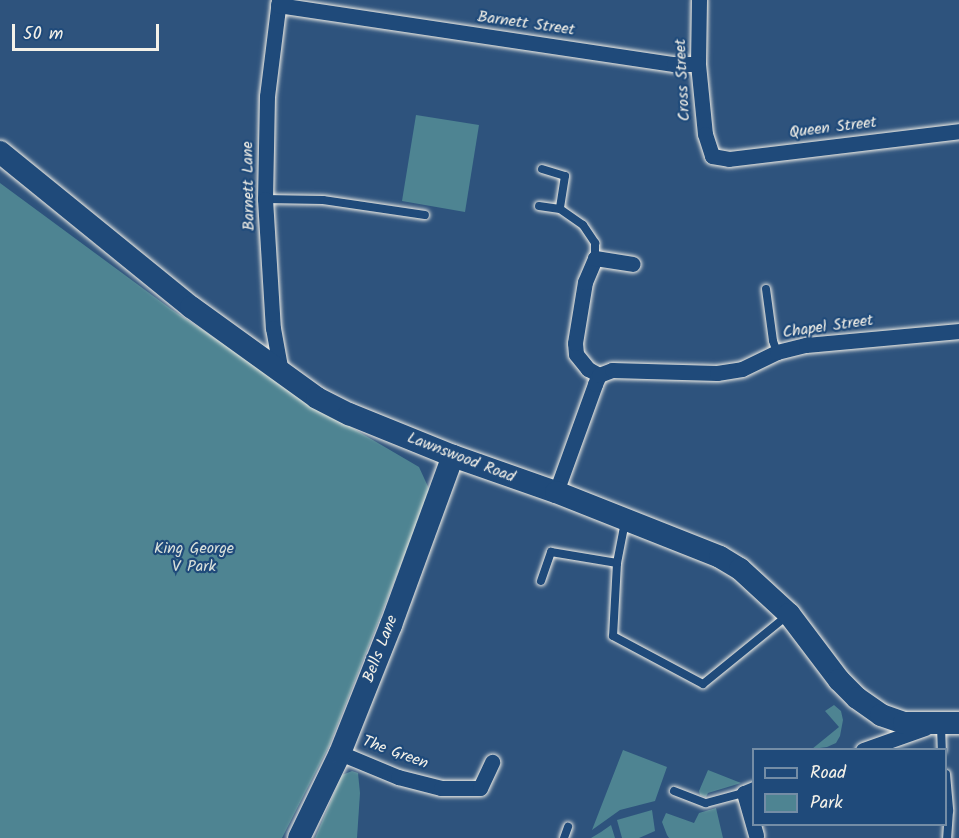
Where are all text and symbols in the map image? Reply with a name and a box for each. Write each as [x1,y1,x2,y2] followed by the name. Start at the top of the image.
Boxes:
[476,8,576,40] street label: Barnett Street
[15,12,162,50] scale bar
[23,20,63,49] text: 50 m
[671,38,695,122] street label: Cross Street
[788,113,878,143] street label: Queen Street
[239,141,259,231] street label: Barnett Lane
[781,311,875,343] street label: Chapel Street
[404,429,518,487] street label: Lawnswood Road
[154,539,234,577] park label: King George V Park
[359,613,403,685] street label: Bells Lane
[359,732,431,774] street label: The Green
[752,748,947,826] legend
[810,759,846,788] text: Road
[810,789,843,818] text: Park

